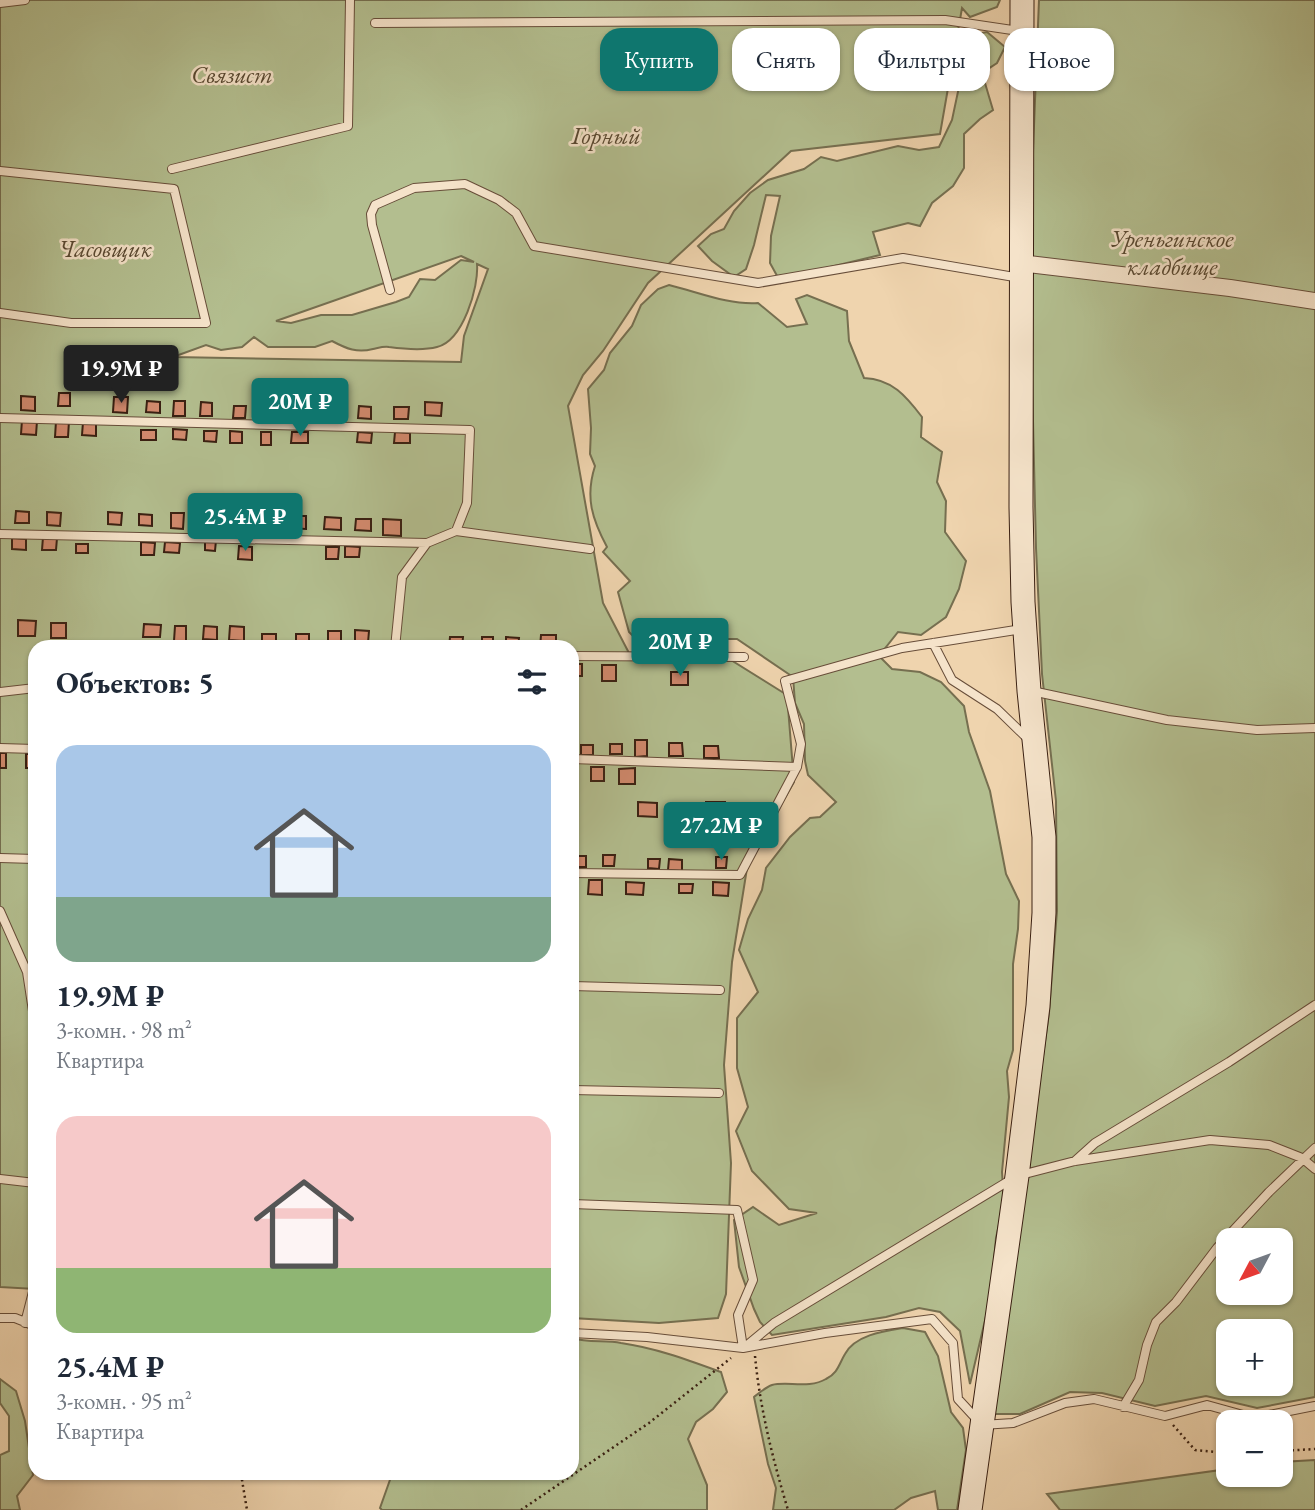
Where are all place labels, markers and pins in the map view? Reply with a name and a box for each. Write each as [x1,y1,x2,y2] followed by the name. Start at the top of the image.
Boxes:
[56,346,186,405] pin: 19.9M ₽
[251,378,349,438] pin: 20M ₽
[180,494,310,553] pin: 25.4M ₽
[631,618,729,678] pin: 20M ₽
[656,802,786,862] pin: 27.2M ₽

